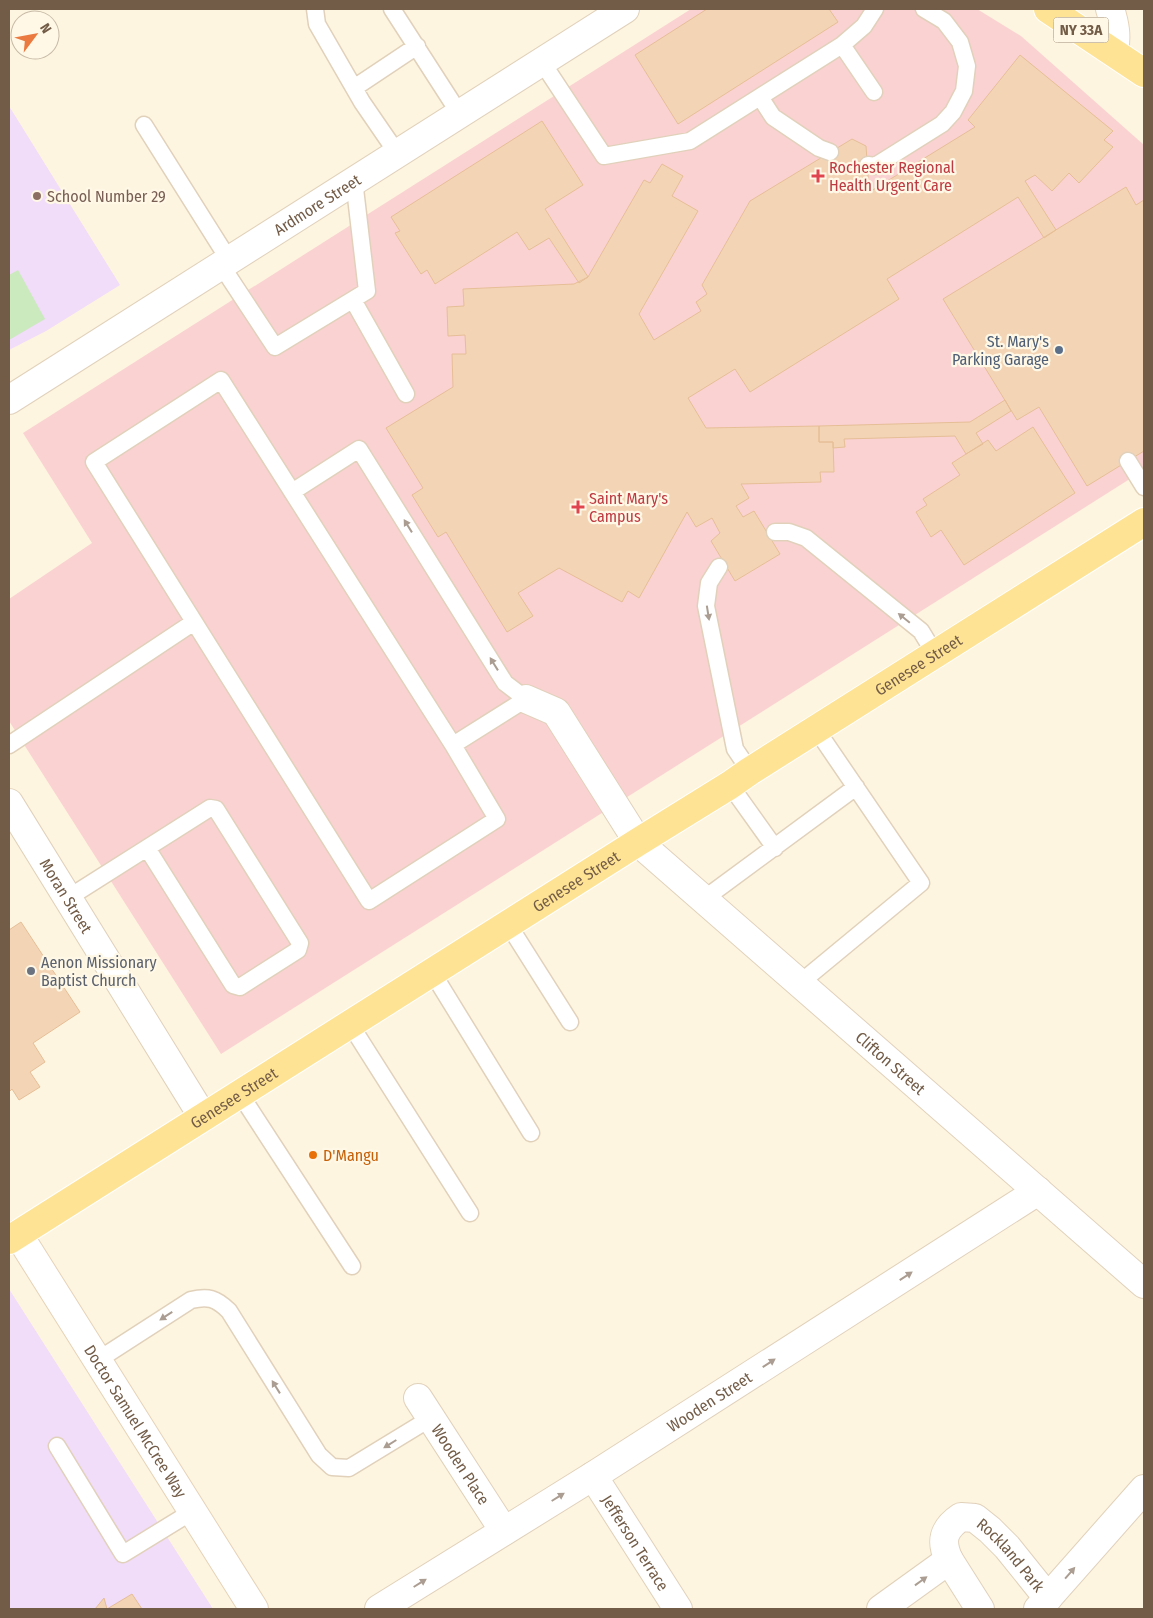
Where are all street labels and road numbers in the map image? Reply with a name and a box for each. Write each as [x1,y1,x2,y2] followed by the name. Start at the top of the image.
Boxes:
[1054,18,1108,42] road number: NY 33A
[271,170,365,239] street label: Ardmore Street
[871,630,966,700] street label: Genesee Street
[529,847,624,916] street label: Genesee Street
[36,855,97,938] street label: Moran Street
[852,1028,930,1099] street label: Clifton Street
[187,1063,282,1133] street label: Genesee Street
[80,1341,191,1502] street label: Doctor Samuel McCree Way
[664,1367,756,1436] street label: Wooden Street
[428,1421,493,1508] street label: Wooden Place
[597,1491,673,1594] street label: Jefferson Terrace
[973,1514,1049,1596] street label: Rockland Park

